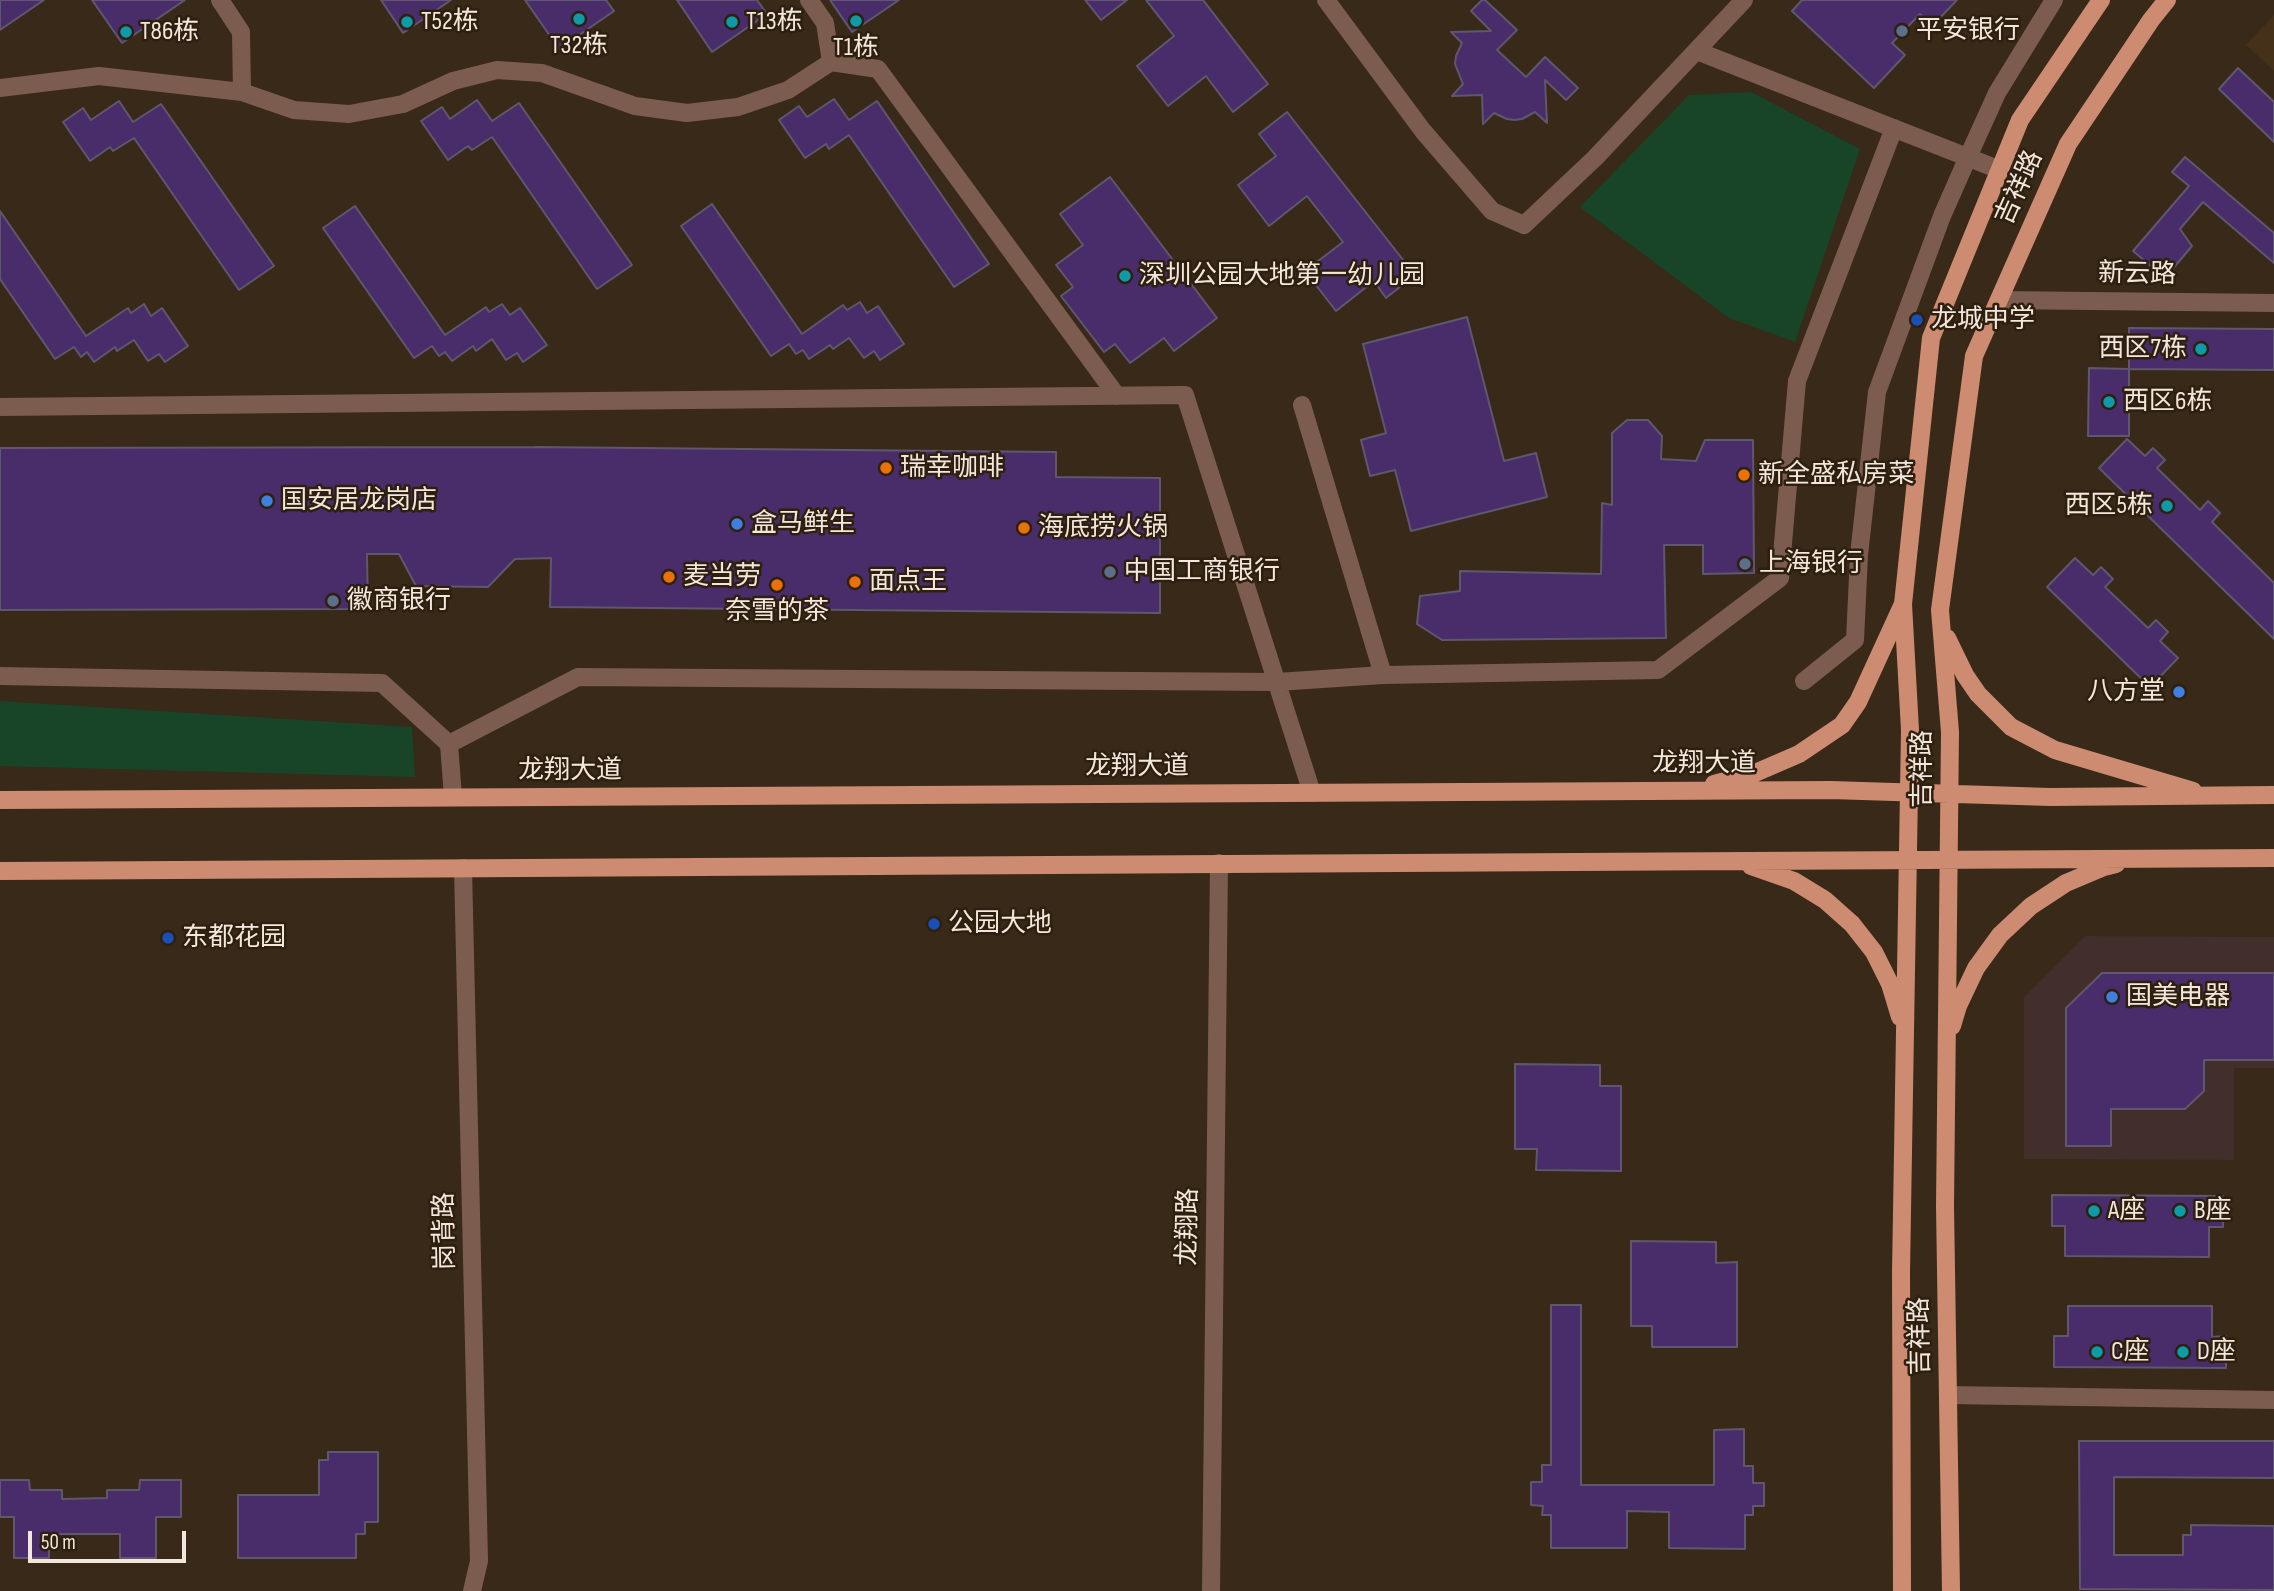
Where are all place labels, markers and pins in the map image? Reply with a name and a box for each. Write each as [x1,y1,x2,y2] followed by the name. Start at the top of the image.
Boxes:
[421,6,479,38] place label: T52栋
[746,6,803,38] place label: T13栋
[571,11,587,27] marker: T32栋
[848,13,864,29] marker: T1栋
[399,14,415,30] marker: T52栋
[724,14,740,30] marker: T13栋
[1916,15,2020,47] place label: 平安银行
[140,16,199,48] place label: T86栋
[1894,23,1910,39] marker: 平安银行
[118,24,134,40] marker: T86栋
[550,30,608,62] place label: T32栋
[833,32,879,64] place label: T1栋
[1139,260,1425,292] place label: 深圳公园大地第一幼儿园
[1117,268,1133,284] marker: 深圳公园大地第一幼儿园
[1931,304,2035,336] place label: 龙城中学
[1909,312,1925,328] marker: 龙城中学
[2099,333,2187,365] place label: 西区7栋
[2193,341,2209,357] marker: 西区7栋
[2123,386,2212,418] place label: 西区6栋
[2101,394,2117,410] marker: 西区6栋
[900,452,1004,484] place label: 瑞幸咖啡
[1758,459,1914,491] place label: 新全盛私房菜
[878,460,894,476] marker: 瑞幸咖啡
[1736,467,1752,483] marker: 新全盛私房菜
[281,485,437,517] place label: 国安居龙岗店
[2065,490,2153,522] place label: 西区5栋
[259,493,275,509] marker: 国安居龙岗店
[2159,498,2175,514] marker: 西区5栋
[751,508,855,540] place label: 盒马鲜生
[1038,512,1168,544] place label: 海底捞火锅
[729,516,745,532] marker: 盒马鲜生
[1016,520,1032,536] marker: 海底捞火锅
[1759,548,1863,580] place label: 上海银行
[1124,556,1280,588] place label: 中国工商银行
[1737,556,1753,572] marker: 上海银行
[683,561,761,593] place label: 麦当劳
[1102,564,1118,580] marker: 中国工商银行
[869,566,947,598] place label: 面点王
[661,569,677,585] marker: 麦当劳
[847,574,863,590] marker: 面点王
[769,577,785,593] marker: 奈雪的茶
[347,585,451,617] place label: 徽商银行
[325,593,341,609] marker: 徽商银行
[725,596,829,628] place label: 奈雪的茶
[2087,676,2165,708] place label: 八方堂
[2171,684,2187,700] marker: 八方堂
[948,908,1052,940] place label: 公园大地
[926,916,942,932] marker: 公园大地
[182,922,286,954] place label: 东都花园
[160,930,176,946] marker: 东都花园
[2126,981,2230,1013] place label: 国美电器
[2104,989,2120,1005] marker: 国美电器
[2108,1195,2145,1227] place label: A座
[2194,1195,2232,1227] place label: B座
[2086,1203,2102,1219] marker: A座
[2172,1203,2188,1219] marker: B座
[2111,1336,2150,1368] place label: C座
[2197,1336,2236,1368] place label: D座
[2089,1344,2105,1360] marker: C座
[2175,1344,2191,1360] marker: D座

